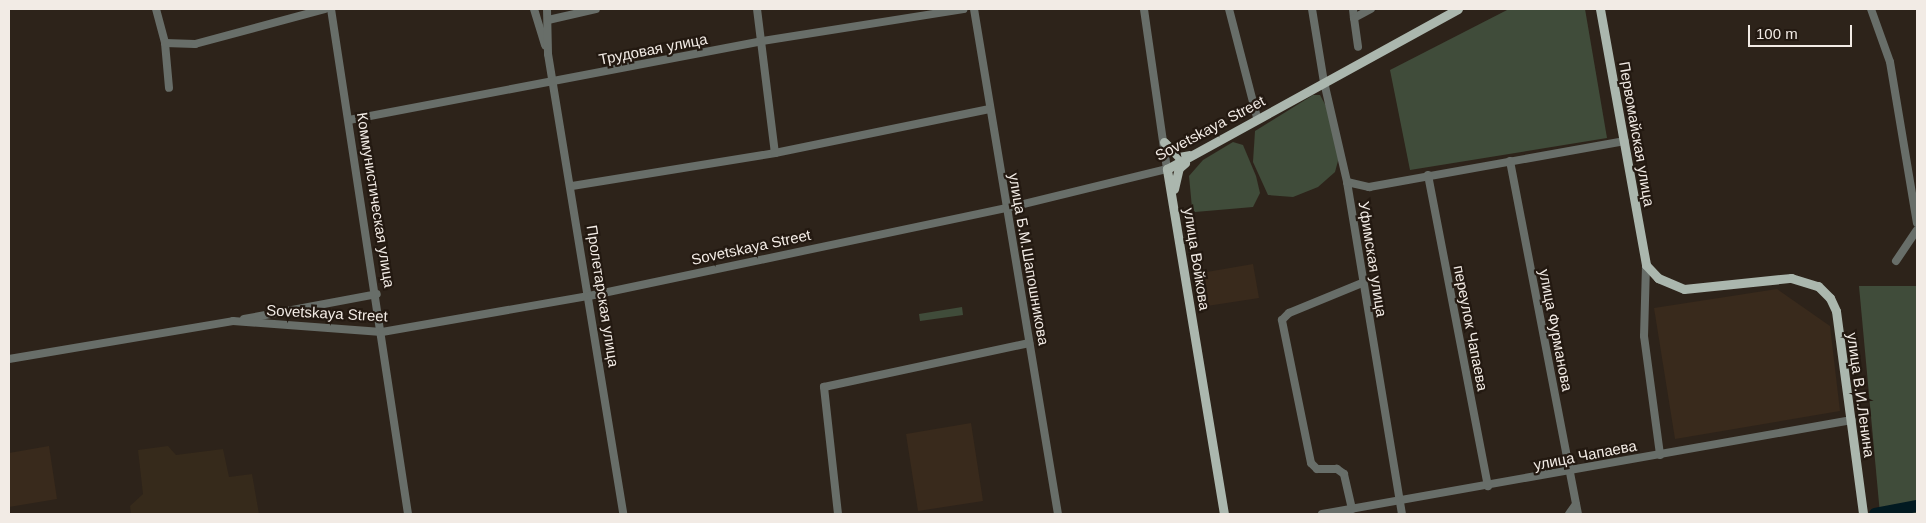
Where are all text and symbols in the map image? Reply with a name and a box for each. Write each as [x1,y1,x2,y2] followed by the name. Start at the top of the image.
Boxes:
[1751,15,1855,47] scale bar
[1756,25,1798,42] text: 100 m
[597,30,709,68] street label: Трудовая улица
[1615,60,1659,208] street label: Первомайская улица
[1152,91,1268,165] street label: Sovetskaya Street
[353,111,399,289] street label: Коммунистическая улица
[1005,171,1053,347] street label: улица Б.М.Шапошникова
[1355,200,1391,318] street label: Уфимская улица
[1180,207,1214,311] street label: улица Войкова
[583,224,623,368] street label: Пролетарская улица
[690,226,812,268] street label: Sovetskaya Street
[1450,264,1492,392] street label: переулок Чапаева
[1535,267,1577,393] street label: улица Фурманова
[266,301,388,325] street label: Sovetskaya Street
[1843,331,1879,459] street label: улица В.И.Ленина
[1532,436,1638,474] street label: улица Чапаева

